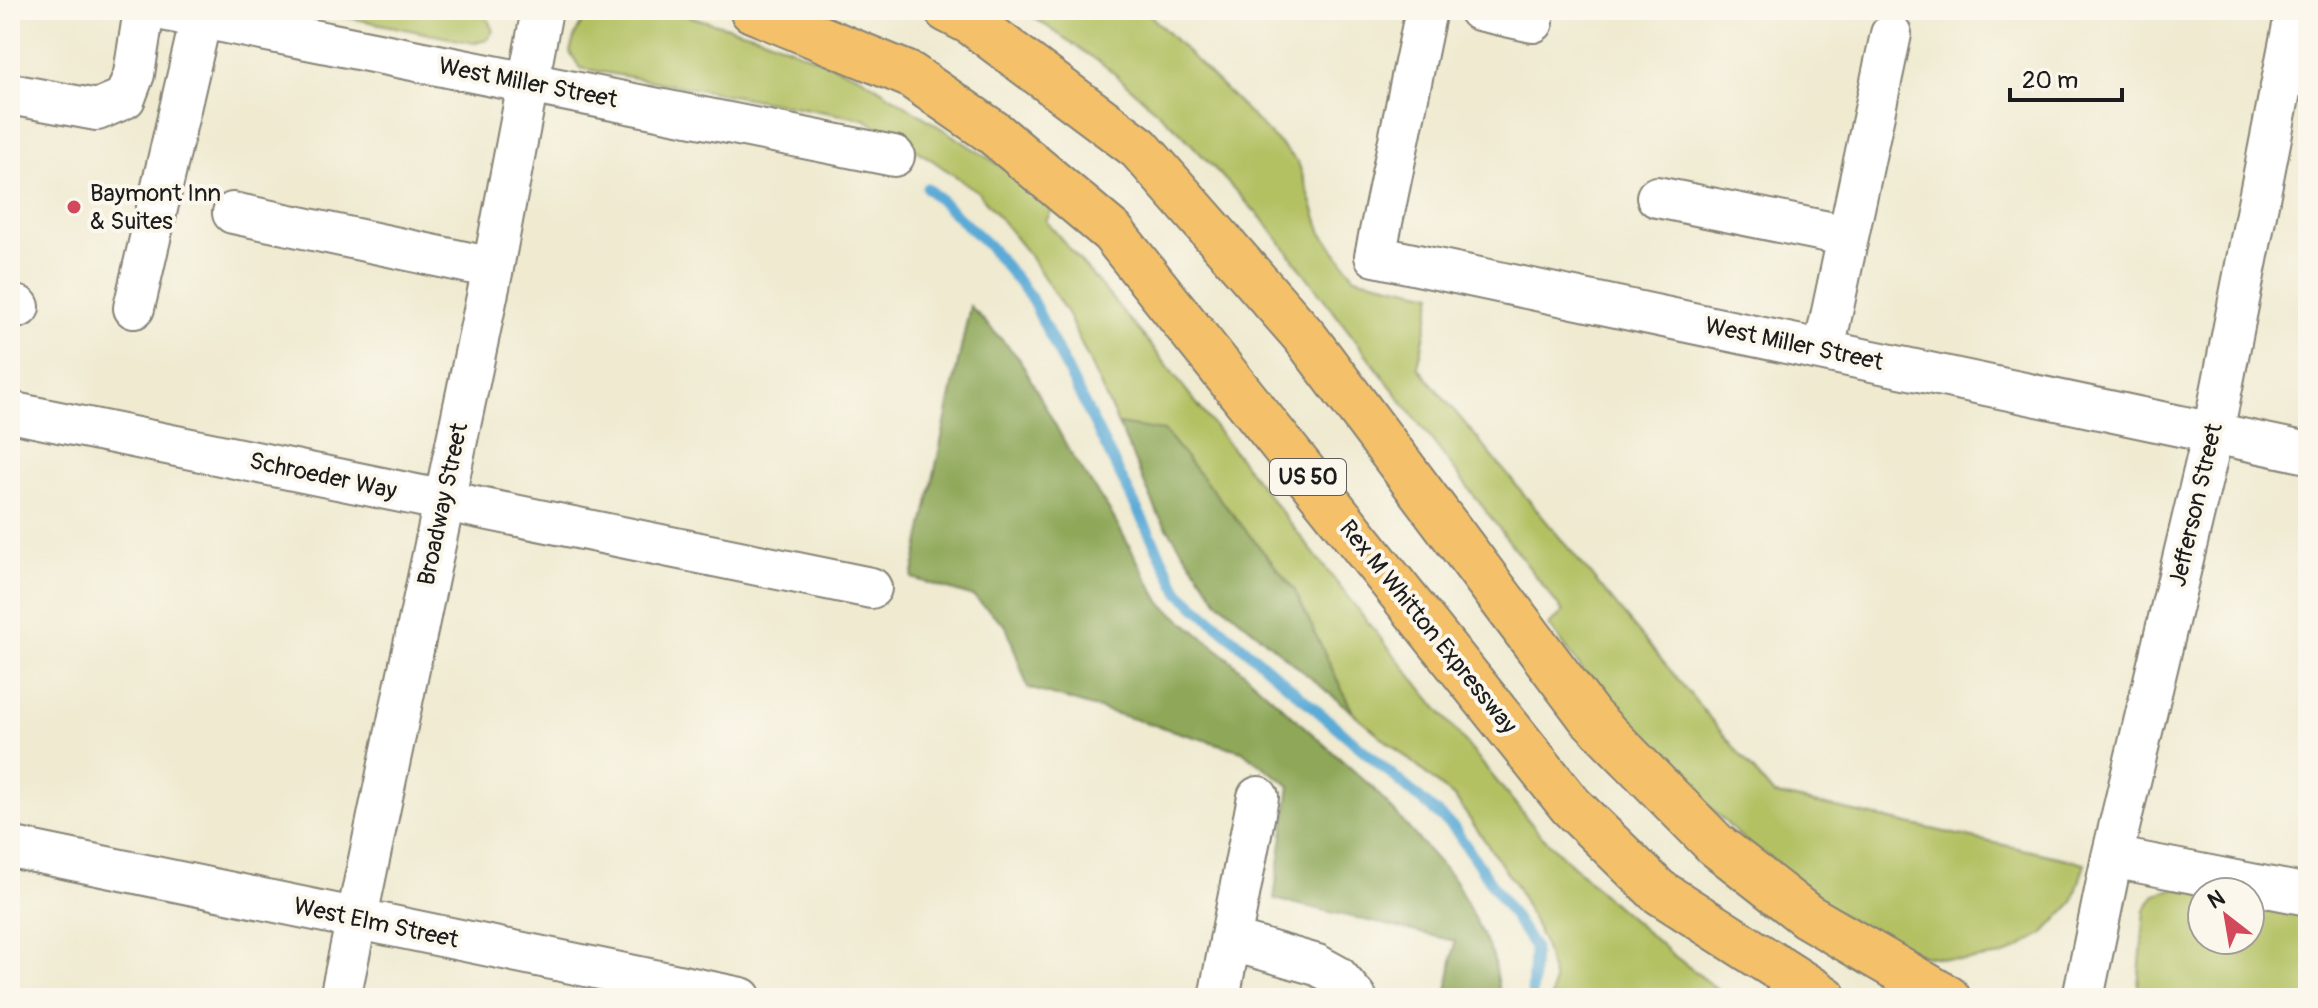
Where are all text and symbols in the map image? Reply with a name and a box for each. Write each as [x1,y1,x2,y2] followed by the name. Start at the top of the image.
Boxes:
[436,51,620,115] street label: West Miller Street
[2010,52,2122,102] scale bar
[2022,66,2078,95] text: 20 m
[90,179,221,236] place label: Baymont Inn & Suites
[65,198,83,216] marker: Baymont Inn & Suites
[1702,311,1886,377] street label: West Miller Street
[412,420,474,588] street label: Broadway Street
[2163,420,2229,589] street label: Jefferson Street
[247,446,399,506] street label: Schroeder Way
[1270,459,1346,495] road number: US 50
[1333,514,1523,740] street label: Rex M Whitton Expressway
[2186,876,2266,956] north arrow
[2203,884,2230,916] text: N
[291,891,461,955] street label: West Elm Street

